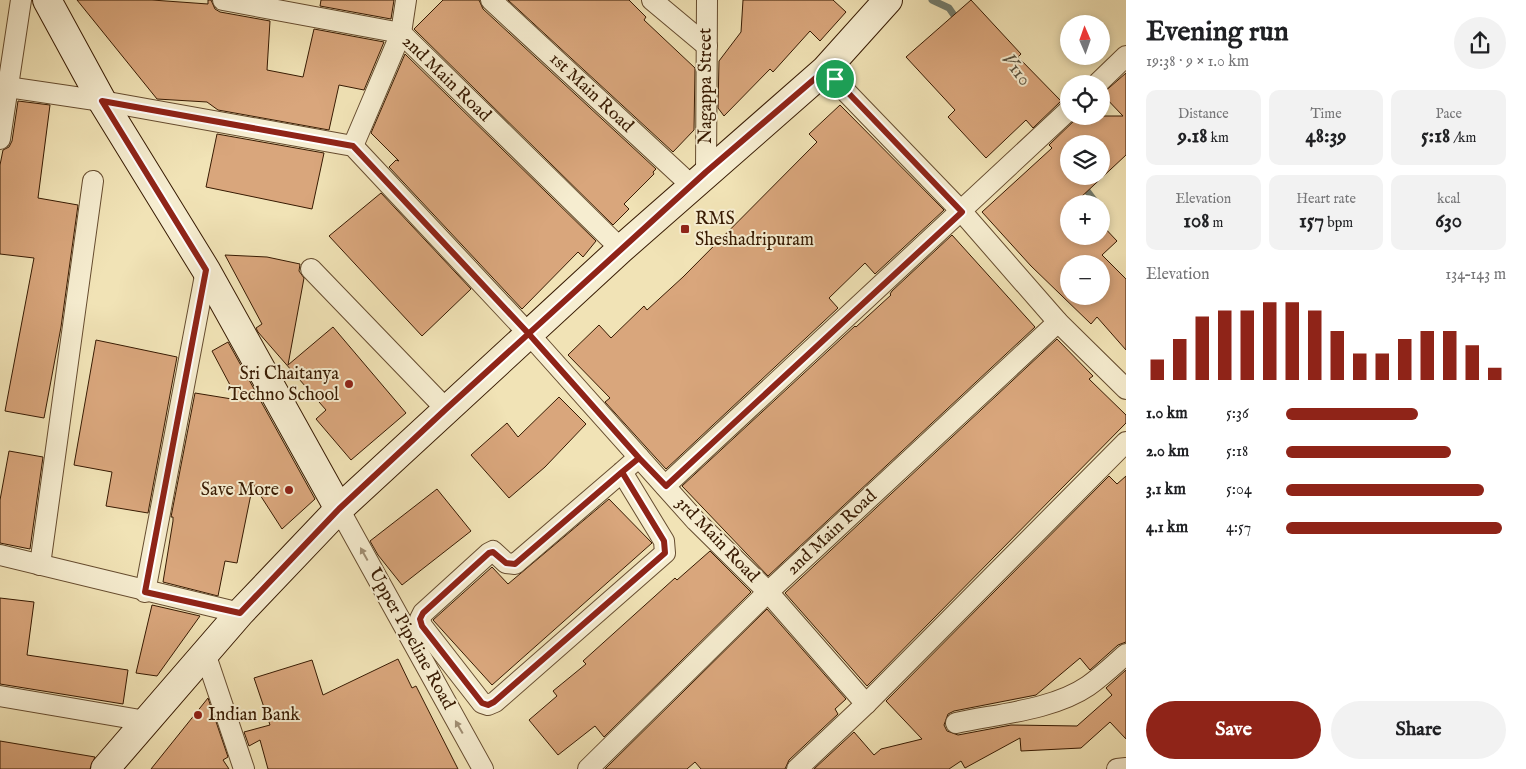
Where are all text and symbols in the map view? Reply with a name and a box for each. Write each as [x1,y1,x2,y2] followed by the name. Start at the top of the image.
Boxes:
[1060,15,1110,65] north arrow
[1060,15,1110,305] map controls
[1146,15,1289,50] text: Evening run
[1454,17,1506,69] button: share
[695,28,718,144] street label: Nagappa Street
[397,31,496,128] street label: 2nd Main Road
[544,48,638,138] street label: 1st Main Road
[996,48,1036,92] water label: V110
[1146,52,1249,72] text: 19:38 · 9 × 1.0 km
[814,58,856,100] pin
[821,65,849,93] icon: arrive
[1060,75,1110,125] button: locate
[1178,105,1229,123] text: Distance
[1310,105,1342,123] text: Time
[1435,105,1462,123] text: Pace
[1178,123,1208,150] text: 9.18
[1305,123,1347,150] text: 48:39
[1421,123,1450,150] text: 5:18
[1208,129,1229,147] text: km
[1450,129,1476,147] text: /km
[1060,135,1110,185] button: layers
[1176,190,1231,208] text: Elevation
[1296,190,1356,208] text: Heart rate
[1437,190,1460,208] text: kcal
[1060,195,1110,245] button: +
[695,208,814,252] place label: RMS Sheshadripuram
[1183,208,1210,235] text: 108
[1299,208,1324,235] text: 157
[1435,208,1462,235] text: 630
[1210,214,1223,232] text: m
[1324,214,1353,232] text: bpm
[679,223,691,235] marker: RMS Sheshadripuram
[1060,255,1110,305] button: −
[1146,265,1209,285] text: Elevation
[1445,265,1506,285] text: 134–143 m
[228,363,339,407] place label: Sri Chaitanya Techno School
[343,378,355,390] marker: Sri Chaitanya Techno School
[1146,404,1188,424] text: 1.0 km
[1226,404,1249,424] text: 5:36
[1146,442,1189,462] text: 2.0 km
[1226,442,1248,462] text: 5:18
[201,479,279,502] place label: Save More
[1146,480,1186,500] text: 3.1 km
[1226,480,1252,500] text: 5:04
[283,484,295,496] marker: Save More
[782,485,882,581] street label: 2nd Main Road
[670,492,764,588] street label: 3rd Main Road
[1146,518,1188,538] text: 4.1 km
[1226,518,1251,538] text: 4:57
[360,546,368,561] one-way arrow
[363,564,460,714] street label: Upper Pipeline Road
[1146,701,1321,759] button: Save
[1331,701,1506,759] button: Share
[208,704,300,727] place label: Indian Bank
[192,709,204,721] marker: Indian Bank
[455,719,463,734] one-way arrow

